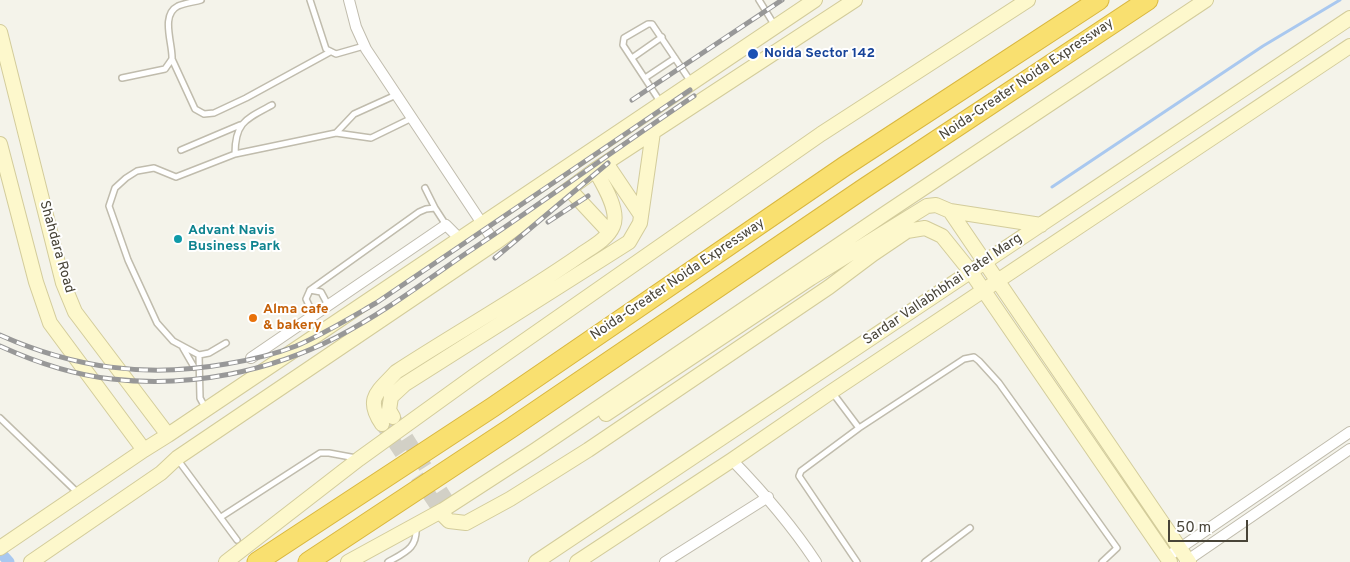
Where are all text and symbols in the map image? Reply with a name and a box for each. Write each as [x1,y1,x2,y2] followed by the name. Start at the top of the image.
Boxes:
[937,15,1117,145] street label: Noida-Greater Noida Expressway
[764,46,875,62] place label: Noida Sector 142
[746,47,760,61] marker: Noida Sector 142
[35,199,77,295] street label: Shahdara Road
[588,215,768,345] street label: Noida-Greater Noida Expressway
[188,223,280,256] place label: Advant Navis Business Park
[860,231,1026,349] street label: Sardar Vallabhbhai Patel Marg
[172,233,184,245] marker: Advant Navis Business Park
[263,302,329,334] place label: Alma cafe & bakery
[247,312,259,324] marker: Alma cafe & bakery
[1170,510,1250,542] scale bar
[1176,519,1211,538] text: 50 m

